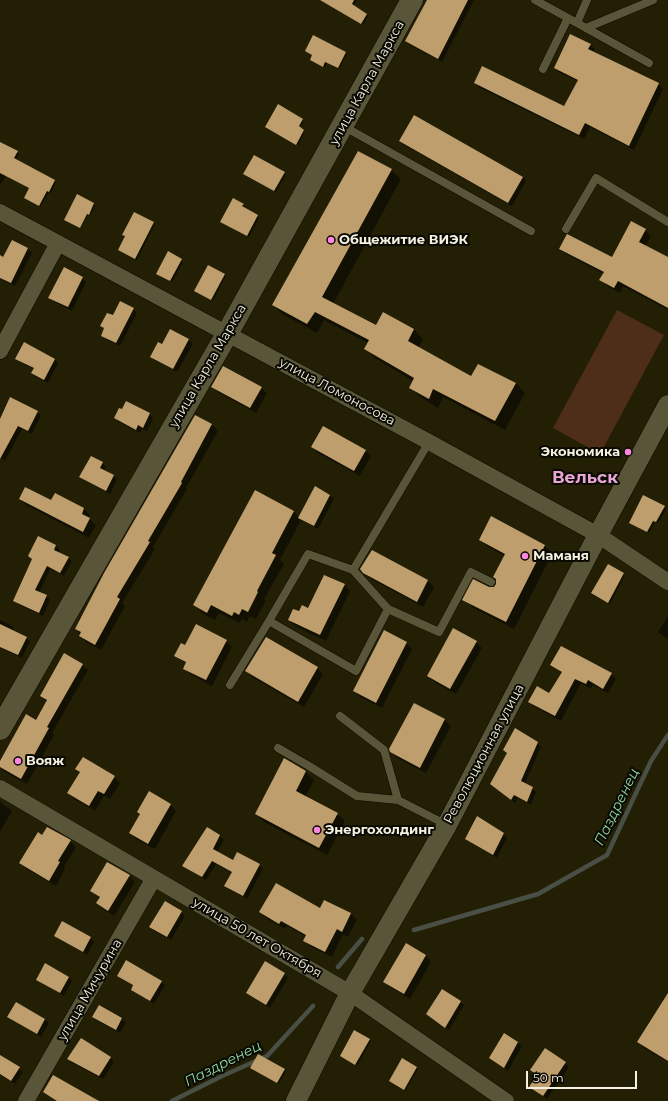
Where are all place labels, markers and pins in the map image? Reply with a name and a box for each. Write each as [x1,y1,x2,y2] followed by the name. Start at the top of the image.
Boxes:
[339,232,468,248] place label: Общежитие ВИЭК
[326,235,336,245] marker: Общежитие ВИЭК
[541,444,620,460] place label: Экономика
[623,447,633,457] marker: Экономика
[533,548,589,564] place label: Маманя
[520,551,530,561] marker: Маманя
[26,753,64,769] place label: Вояж
[13,756,23,766] marker: Вояж
[325,822,434,838] place label: Энергохолдинг
[312,825,322,835] marker: Энергохолдинг

